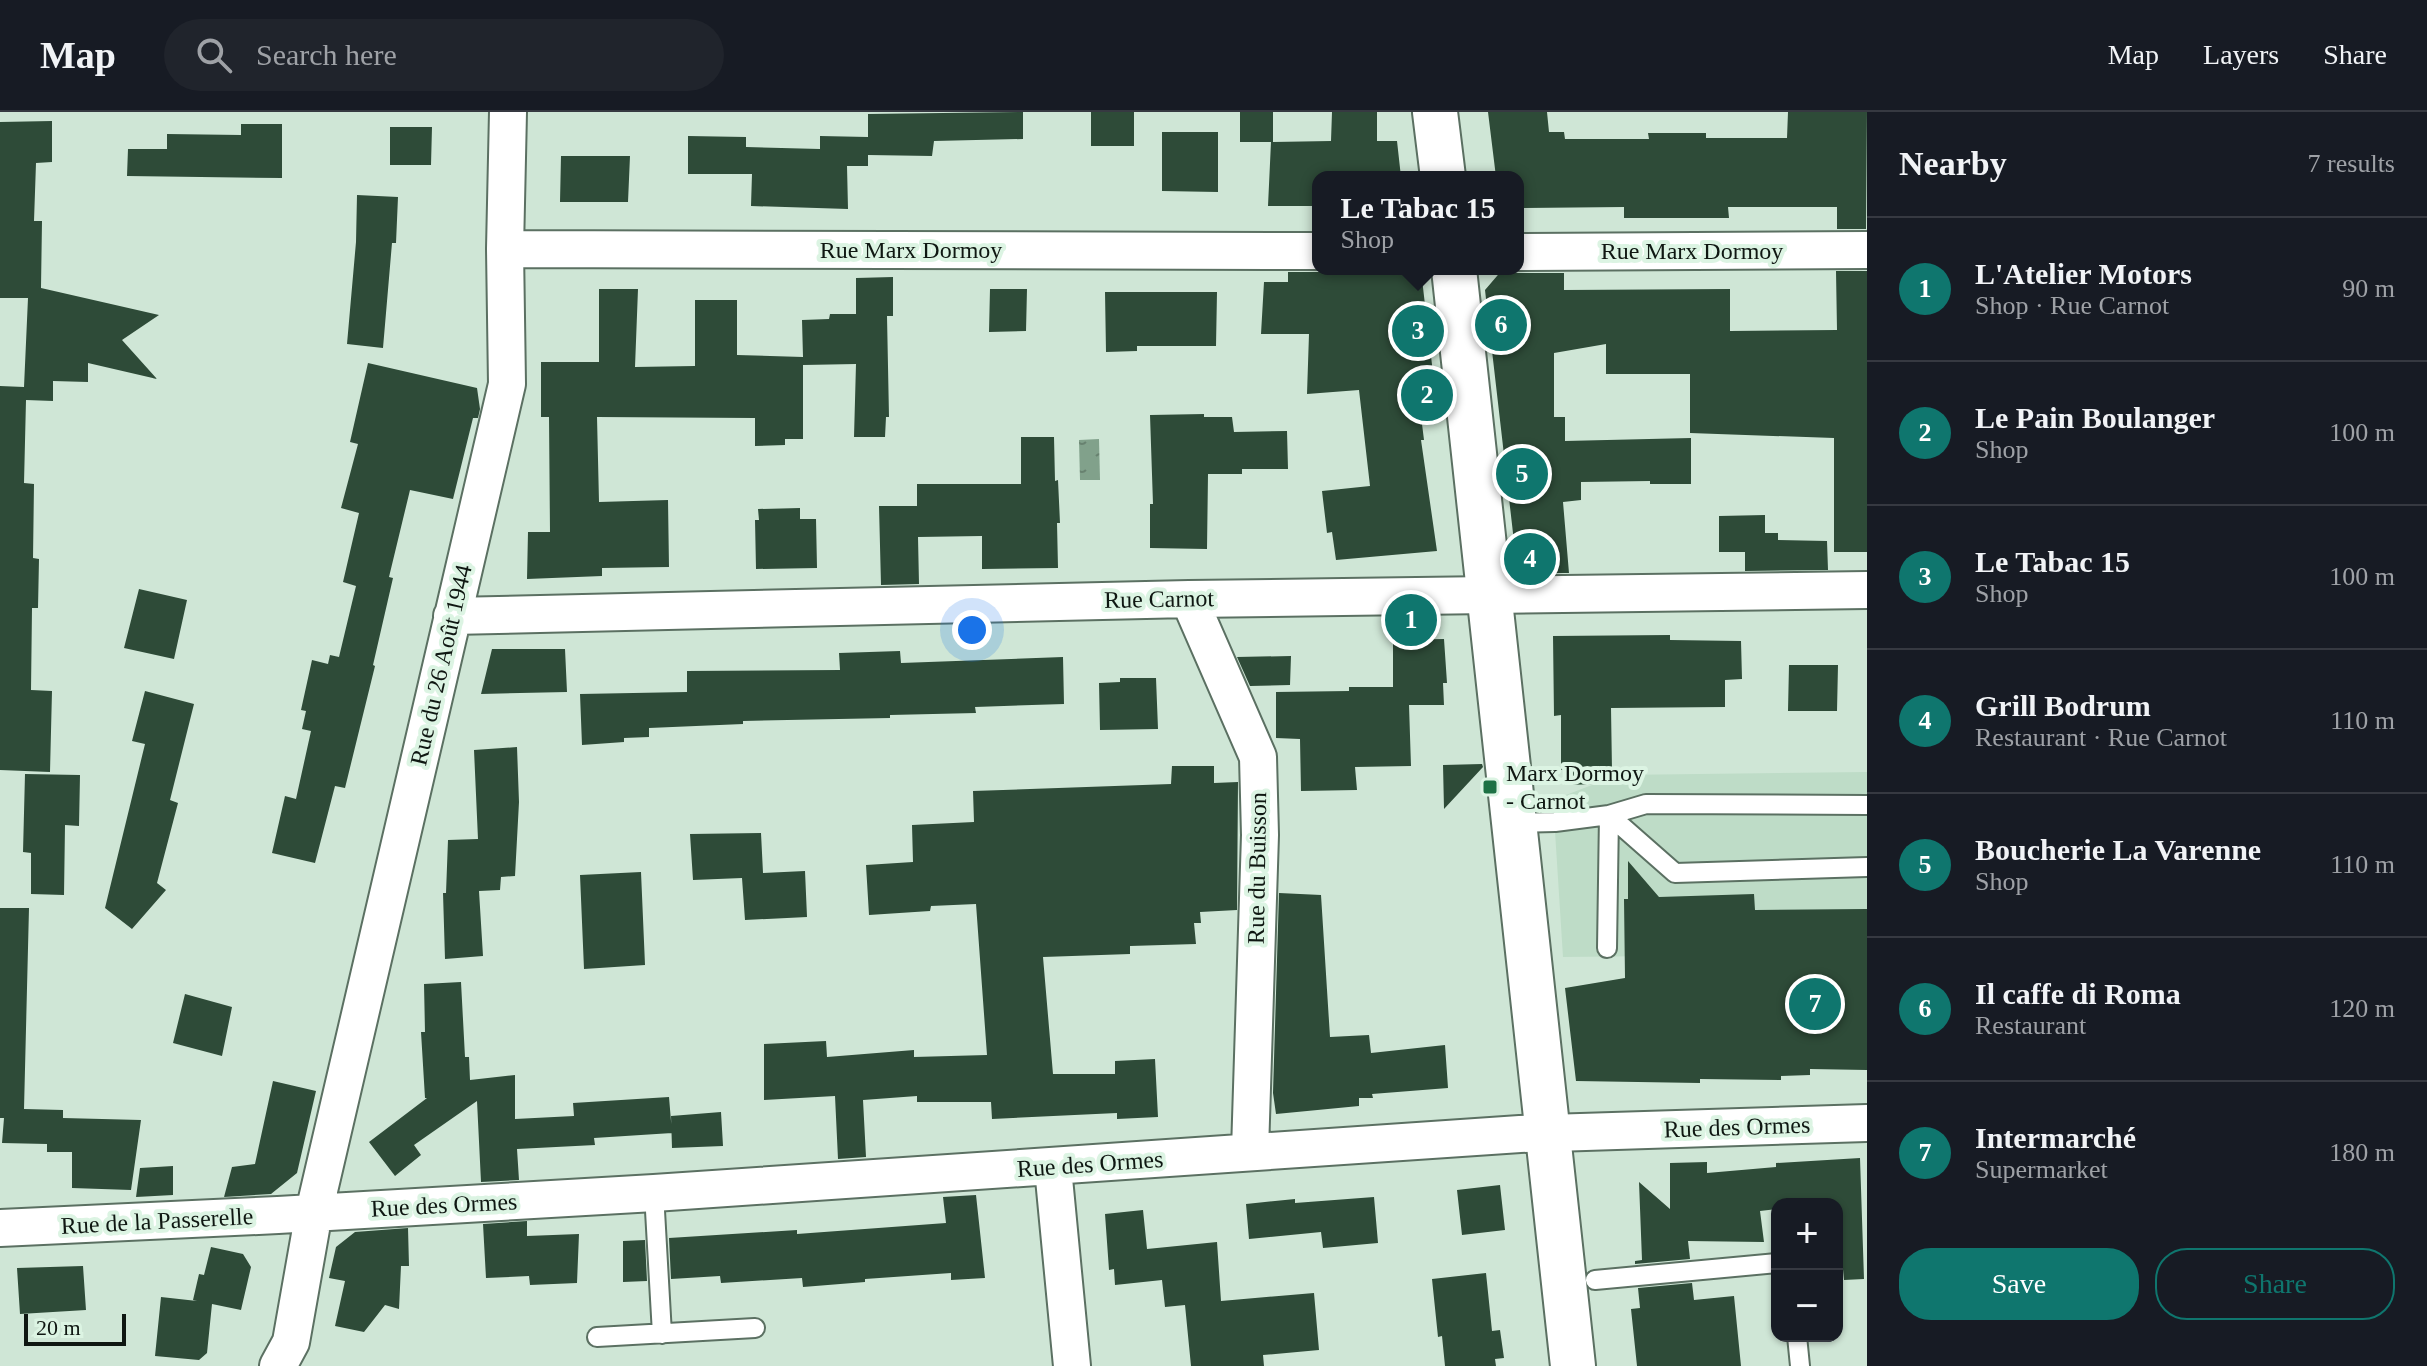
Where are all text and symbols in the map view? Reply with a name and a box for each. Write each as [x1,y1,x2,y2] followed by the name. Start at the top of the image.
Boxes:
[164,19,724,91] search box
[192,33,236,77] icon: search
[40,34,116,76] text: Map
[256,38,397,71] text: Search here
[2108,39,2159,70] text: Map
[2203,39,2279,70] text: Layers
[2323,39,2387,70] text: Share
[1899,145,2007,182] text: Nearby
[2308,149,2395,178] text: 7 results
[1312,171,1524,275] popup
[1340,191,1496,224] text: Le Tabac 15
[1340,225,1394,254] text: Shop
[820,237,1002,263] street label: Rue Marx Dormoy
[1601,238,1783,264] street label: Rue Marx Dormoy
[1975,257,2192,290] text: L'Atelier Motors
[1919,274,1932,303] text: 1
[2342,274,2395,303] text: 90 m
[1975,291,2169,320] text: Shop · Rue Carnot
[1475,295,1527,355] pin: 6
[1392,301,1444,361] pin: 3
[1401,365,1453,425] pin: 2
[1975,401,2215,434] text: Le Pain Boulanger
[1919,418,1932,447] text: 2
[2329,418,2395,447] text: 100 m
[1975,435,2028,464] text: Shop
[1496,444,1548,504] pin: 5
[1504,529,1556,589] pin: 4
[1975,545,2130,578] text: Le Tabac 15
[405,562,477,768] street label: Rue du 26 Août 1944
[1919,562,1932,591] text: 3
[2329,562,2395,591] text: 100 m
[1975,579,2028,608] text: Shop
[1104,585,1215,613] street label: Rue Carnot
[1385,590,1437,650] pin: 1
[952,610,992,650] your location
[1975,689,2151,722] text: Grill Bodrum
[1919,706,1932,735] text: 4
[2330,706,2395,735] text: 110 m
[1975,723,2227,752] text: Restaurant · Rue Carnot
[1506,760,1644,814] place label: Marx Dormoy - Carnot
[1481,778,1499,796] marker: Marx Dormoy - Carnot
[1243,792,1271,944] street label: Rue du Buisson
[1975,833,2261,866] text: Boucherie La Varenne
[1919,850,1932,879] text: 5
[2330,850,2395,879] text: 110 m
[1975,867,2028,896] text: Shop
[1789,974,1841,1034] pin: 7
[1975,977,2181,1010] text: Il caffe di Roma
[1919,994,1932,1023] text: 6
[2329,994,2395,1023] text: 120 m
[1975,1011,2086,1040] text: Restaurant
[1663,1111,1811,1143] street label: Rue des Ormes
[1975,1121,2136,1154] text: Intermarché
[1919,1138,1932,1167] text: 7
[2329,1138,2395,1167] text: 180 m
[1016,1146,1164,1182] street label: Rue des Ormes
[1975,1155,2108,1184] text: Supermarket
[370,1188,518,1222] street label: Rue des Ormes
[1771,1198,1843,1342] map controls
[1771,1198,1843,1270] button: +
[60,1203,254,1239] street label: Rue de la Passerelle
[1899,1248,2139,1320] button: Save
[2155,1248,2395,1320] button: Share
[1771,1270,1843,1342] button: −
[24,1310,126,1346] scale bar
[36,1315,81,1340] text: 20 m

